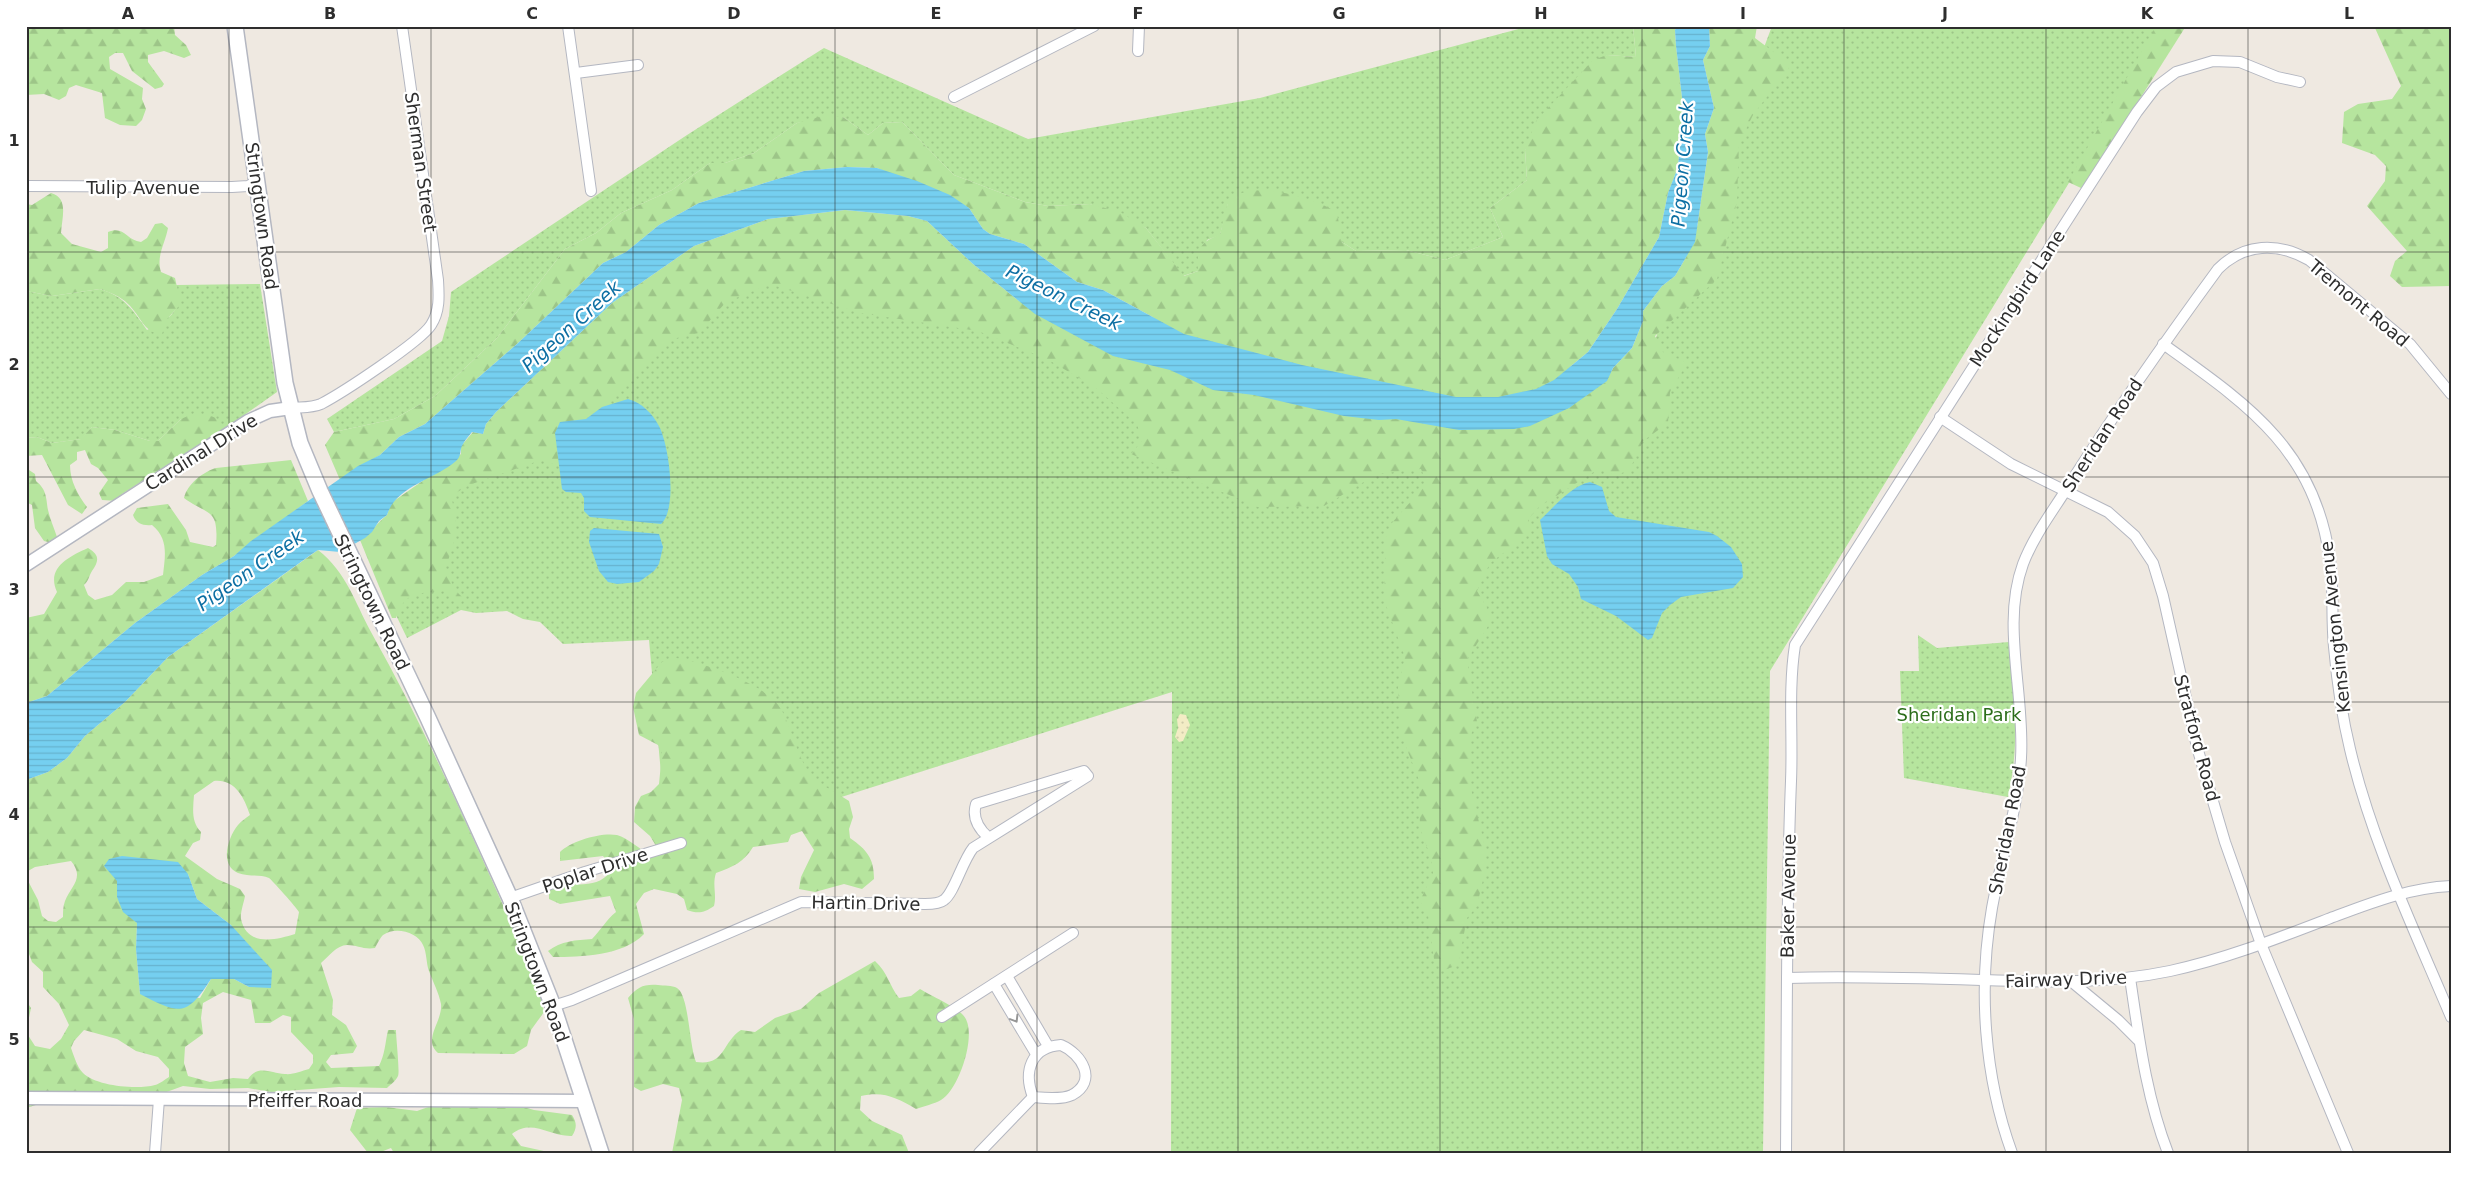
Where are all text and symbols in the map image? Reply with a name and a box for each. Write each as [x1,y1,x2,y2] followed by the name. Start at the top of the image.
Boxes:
[122,4,135,23] text: A
[324,4,336,23] text: B
[526,4,538,23] text: C
[727,4,741,23] text: D
[931,4,941,23] text: E
[1133,4,1143,23] text: F
[1332,4,1346,23] text: G
[1534,4,1548,23] text: H
[1740,4,1746,23] text: I
[1941,4,1948,23] text: J
[2141,4,2154,23] text: K
[2344,4,2354,23] text: L
[401,91,441,233] street label: Sherman Street
[1667,100,1697,227] water label: Pigeon Creek
[8,131,20,150] text: 1
[241,141,283,291] street label: Stringtown Road
[85,177,200,198] street label: Tulip Avenue
[1965,226,2069,370] street label: Mockingbird Lane
[2304,254,2413,351] street label: Tremont Road
[1003,260,1126,335] water label: Pigeon Creek
[517,275,626,376] water label: Pigeon Creek
[8,355,20,374] text: 2
[2058,374,2146,496] street label: Sheridan Road
[141,409,261,495] street label: Cardinal Drive
[192,524,309,615] water label: Pigeon Creek
[330,531,414,673] street label: Stringtown Road
[2316,540,2354,714] street label: Kensington Avenue
[8,580,20,599] text: 3
[2170,672,2224,804] street label: Stratford Road
[1897,704,2022,725] park label: Sheridan Park
[1984,764,2030,896] street label: Sheridan Road
[8,805,20,824] text: 4
[1776,834,1800,958] street label: Baker Avenue
[540,843,650,897] street label: Poplar Drive
[811,892,921,914] street label: Hartin Drive
[501,899,573,1045] street label: Stringtown Road
[2005,966,2127,992] street label: Fairway Drive
[1009,1014,1019,1023] one-way arrow
[8,1030,20,1049] text: 5
[247,1090,363,1111] street label: Pfeiffer Road

